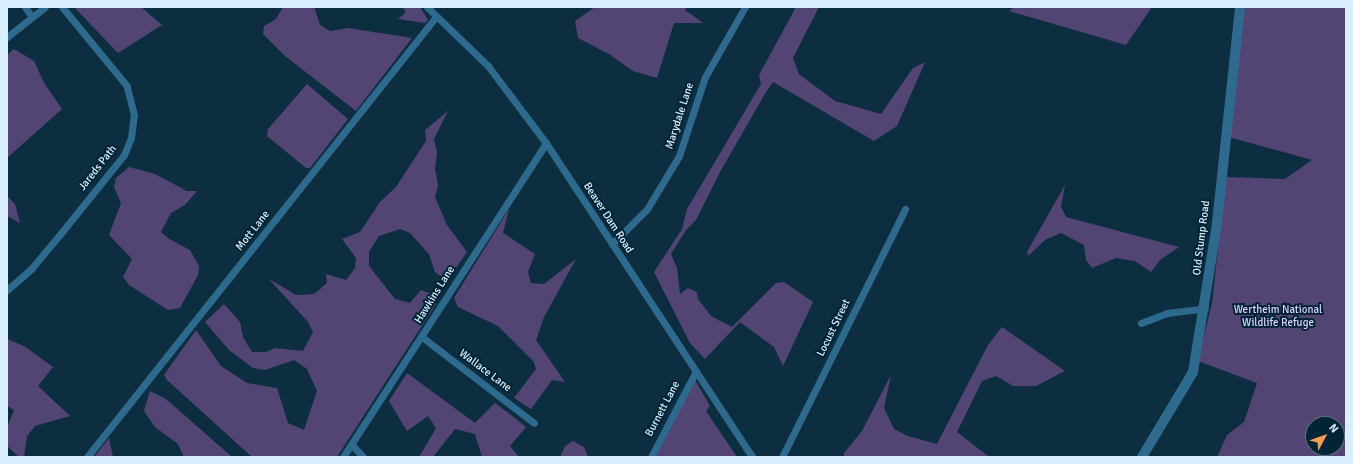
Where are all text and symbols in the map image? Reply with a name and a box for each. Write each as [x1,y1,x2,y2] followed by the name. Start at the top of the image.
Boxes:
[663,81,697,151] street label: Marydale Lane
[76,143,120,193] street label: Jareds Path
[580,180,636,256] street label: Beaver Dam Road
[1191,200,1213,276] street label: Old Stump Road
[233,208,273,254] street label: Mott Lane
[412,264,458,326] street label: Hawkins Lane
[814,297,854,359] street label: Locust Street
[1234,304,1322,330] park label: Wertheim National Wildlife Refuge
[456,347,514,395] street label: Wallace Lane
[643,379,683,439] street label: Burnett Lane
[1305,416,1345,456] north arrow
[1326,421,1341,436] text: N

